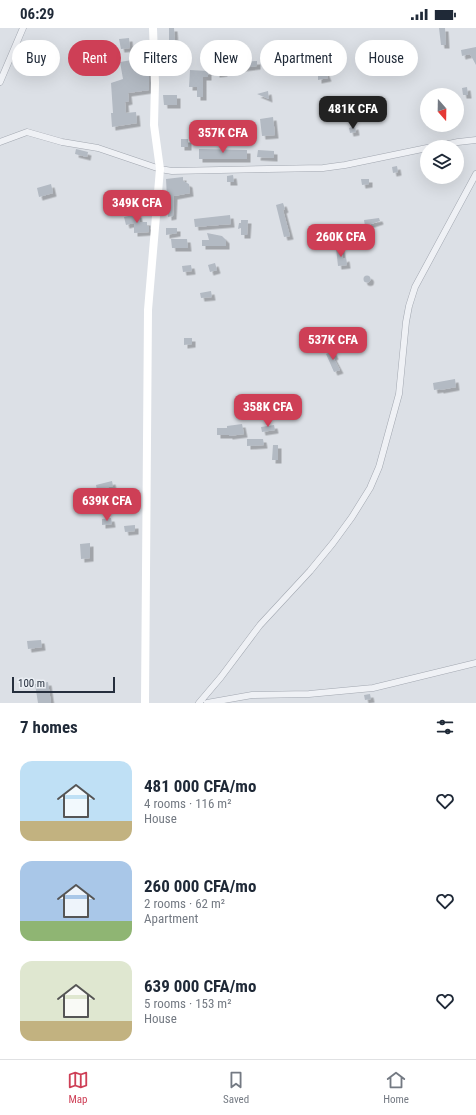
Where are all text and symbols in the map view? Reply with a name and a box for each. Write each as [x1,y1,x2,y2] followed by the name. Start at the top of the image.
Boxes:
[20,5,54,23] text: 06:29
[12,40,60,76] chip: Buy
[68,40,121,76] chip: Rent
[129,40,192,76] chip: Filters
[200,40,252,76] chip: New
[260,40,347,76] chip: Apartment
[355,40,418,76] chip: House
[420,88,464,132] north arrow
[420,88,464,184] map controls
[312,96,394,130] pin: 481K CFA
[328,101,378,116] text: 481K CFA
[182,120,264,154] pin: 357K CFA
[198,125,248,140] text: 357K CFA
[420,140,464,184] button: layers
[96,190,178,224] pin: 349K CFA
[112,195,162,210] text: 349K CFA
[300,224,382,258] pin: 260K CFA
[316,229,366,244] text: 260K CFA
[292,327,374,361] pin: 537K CFA
[308,332,358,347] text: 537K CFA
[227,394,309,428] pin: 358K CFA
[243,399,293,414] text: 358K CFA
[66,488,148,522] pin: 639K CFA
[82,493,132,508] text: 639K CFA
[12,675,115,694] scale bar
[18,677,45,690] text: 100 m
[434,716,456,738] icon: filters
[20,717,78,737] text: 7 homes
[144,776,256,796] text: 481 000 CFA/mo
[52,777,100,825] icon: home
[434,790,456,812] icon: heart
[144,796,231,811] text: 4 rooms · 116 m²
[144,811,177,826] text: House
[144,876,256,896] text: 260 000 CFA/mo
[52,877,100,925] icon: home
[434,890,456,912] icon: heart
[144,896,225,911] text: 2 rooms · 62 m²
[144,911,198,926] text: Apartment
[144,976,256,996] text: 639 000 CFA/mo
[52,977,100,1025] icon: home
[434,990,456,1012] icon: heart
[144,996,231,1011] text: 5 rooms · 153 m²
[144,1011,177,1026] text: House
[67,1069,89,1106] tab: Map
[223,1069,249,1106] tab: Saved
[383,1069,409,1106] tab: Home

